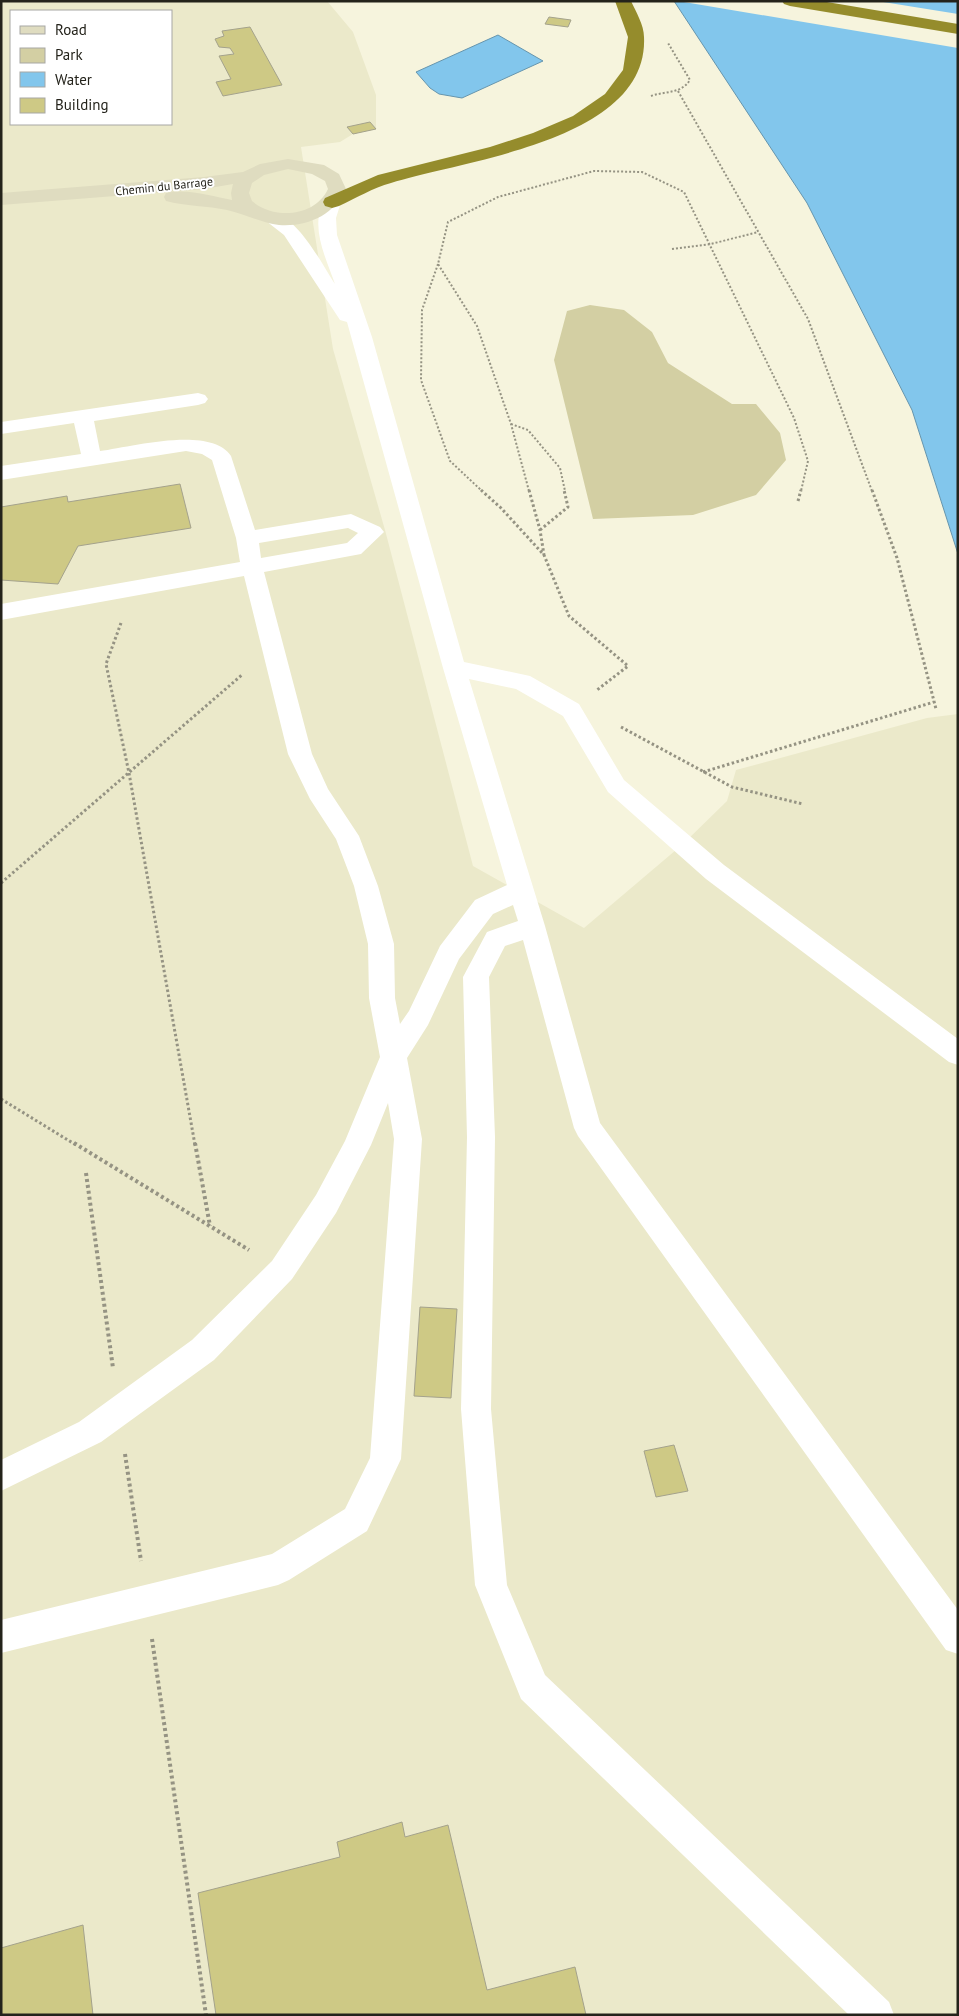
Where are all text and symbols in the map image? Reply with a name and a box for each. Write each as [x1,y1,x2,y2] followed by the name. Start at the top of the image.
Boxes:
[10,10,172,125] legend
[55,20,87,39] text: Road
[55,45,83,64] text: Park
[55,70,92,89] text: Water
[55,95,109,114] text: Building
[114,173,214,199] street label: Chemin du Barrage

